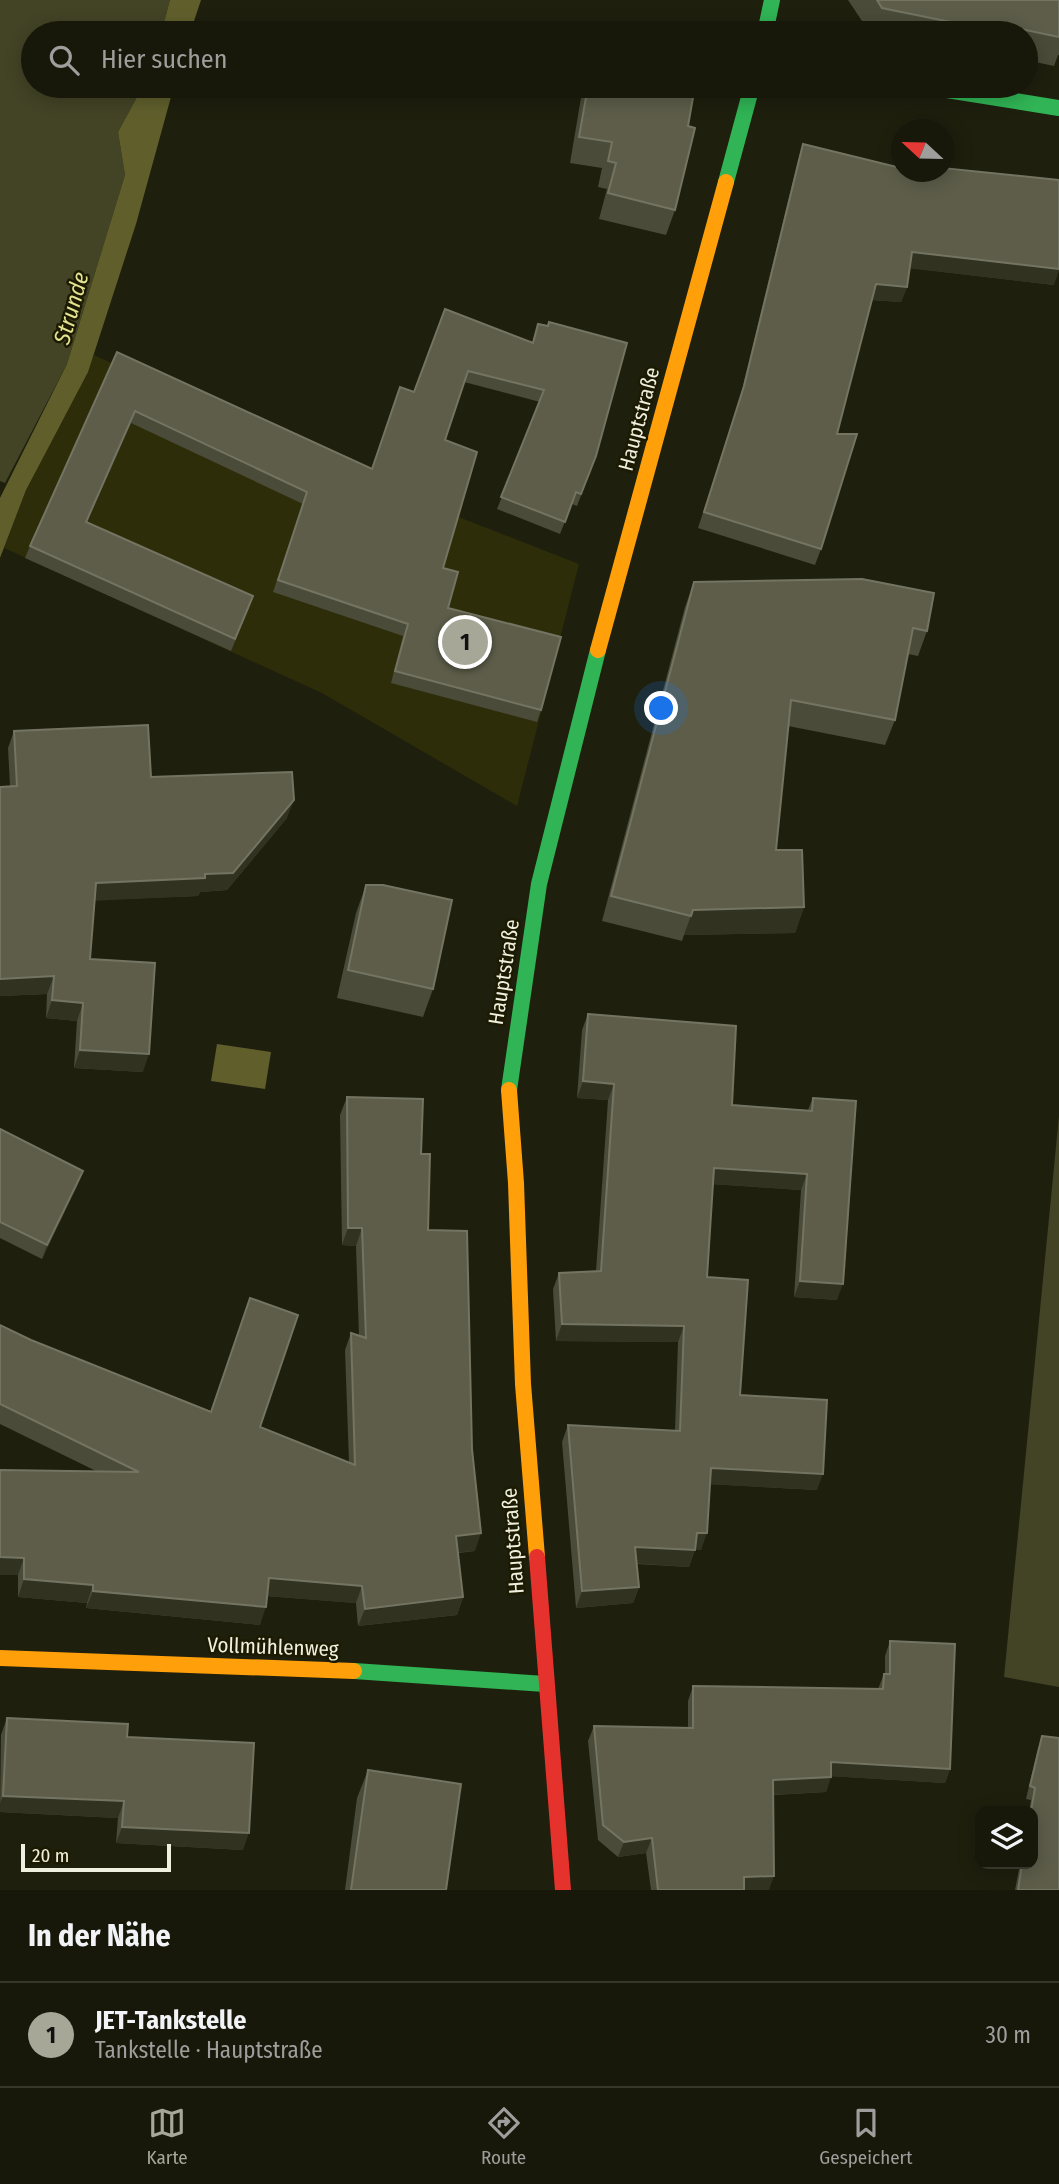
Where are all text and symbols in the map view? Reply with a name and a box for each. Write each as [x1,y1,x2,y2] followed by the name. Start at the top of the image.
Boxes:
[21,21,1038,98] search box
[45,41,83,79] icon: search
[101,44,227,75] text: Hier suchen
[891,119,954,182] north arrow
[47,269,95,348] water label: Strunde
[613,364,665,474] street label: Hauptstraße
[442,616,488,668] pin: 1
[644,691,678,725] your location
[483,917,525,1027] street label: Hauptstraße
[496,1487,530,1595] street label: Hauptstraße
[207,1632,339,1662] street label: Vollmühlenweg
[975,1806,1038,1869] map controls
[975,1806,1038,1869] button: layers
[21,1841,172,1873] scale bar
[32,1844,69,1867] text: 20 m
[28,1918,171,1954] text: In der Nähe
[95,2005,246,2036] text: JET-Tankstelle
[46,2021,56,2049] text: 1
[986,2021,1031,2049] text: 30 m
[95,2036,323,2064] text: Tankstelle · Hauptstraße
[147,2104,188,2169] tab: Karte
[481,2104,526,2169] tab: Route
[819,2104,912,2169] tab: Gespeichert

